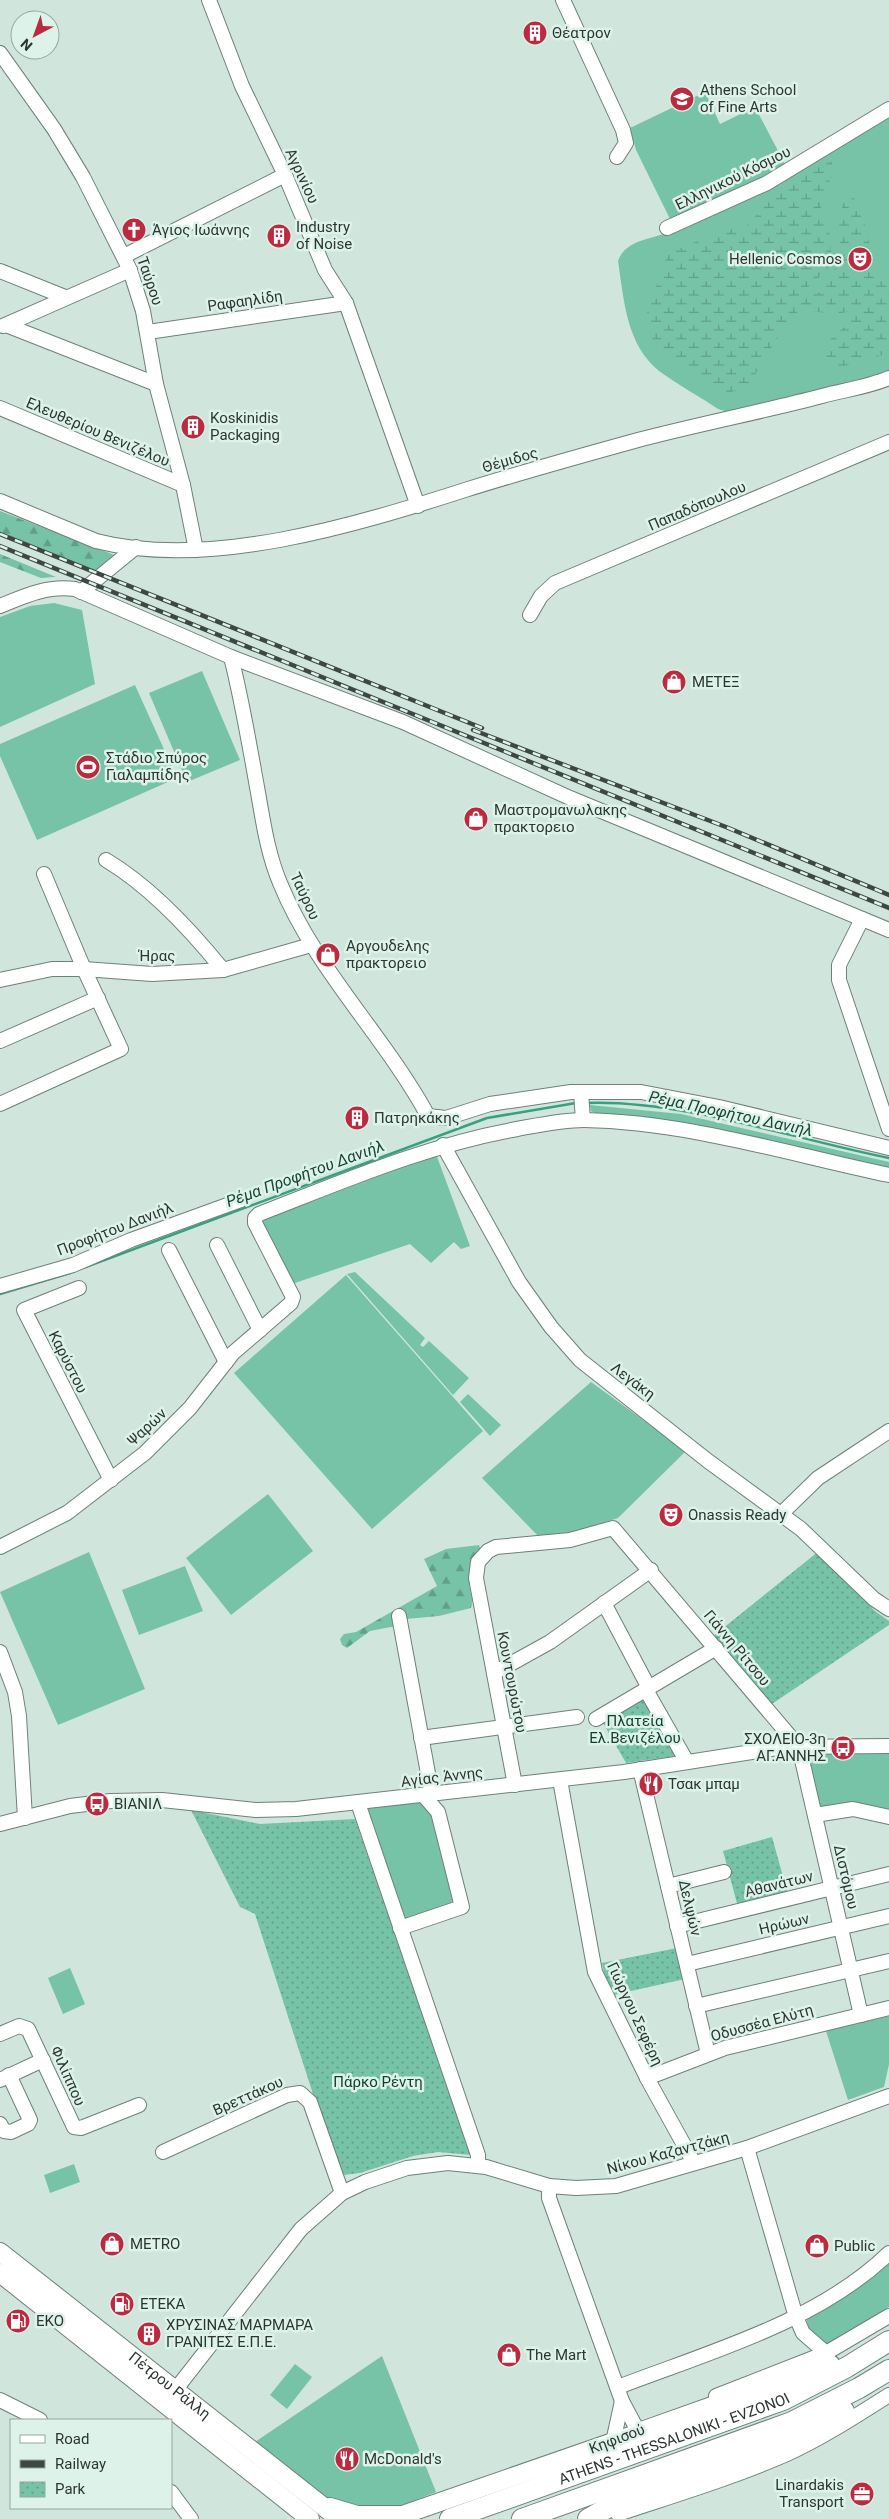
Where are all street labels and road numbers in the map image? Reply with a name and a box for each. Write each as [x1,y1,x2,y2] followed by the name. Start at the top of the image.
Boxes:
[672,142,794,214] street label: Ελληνικού Κόσμου
[281,146,323,206] street label: Αγρινίου
[133,254,167,308] street label: Ταύρου
[206,287,284,315] street label: Ραφαηλίδη
[24,394,172,470] street label: Ελευθερίου Βενιζέλου
[480,444,540,476] street label: Θέμιδος
[645,477,749,535] street label: Παπαδόπουλου
[286,869,324,923] street label: Ταύρου
[138,947,175,965] street label: Ήρας
[54,1199,176,1259] street label: Προφήτου Δανιήλ
[45,1328,91,1396] street label: Καρύστου
[607,1359,659,1403] street label: Λεγάκη
[124,1404,170,1450] street label: Ψαρών
[700,1606,774,1690] street label: Γιάννη Ρίτσου
[493,1630,531,1734] street label: Κουντουρώτου
[400,1763,484,1791] street label: Αγίας Άννης
[830,1843,862,1911] street label: Διστόμου
[743,1867,815,1901] street label: Αθανάτων
[675,1878,705,1938] street label: Δελψών
[757,1909,811,1939] street label: Ηρώων
[603,1959,667,2069] street label: Γιώργου Σεφέρη
[709,2001,815,2045] street label: Οδυσσέα Ελύτη
[47,2043,89,2109] street label: Φιλίππου
[210,2073,286,2119] street label: Βρεττάκου
[605,2128,731,2178] street label: Νίκου Καζαντζάκη
[125,2348,214,2423] street label: Πέτρου Ράλλη
[556,2389,793,2488] street label: ATHENS - THESSALONIKI - EVZONOI
[587,2420,647,2458] street label: Κηφισού

